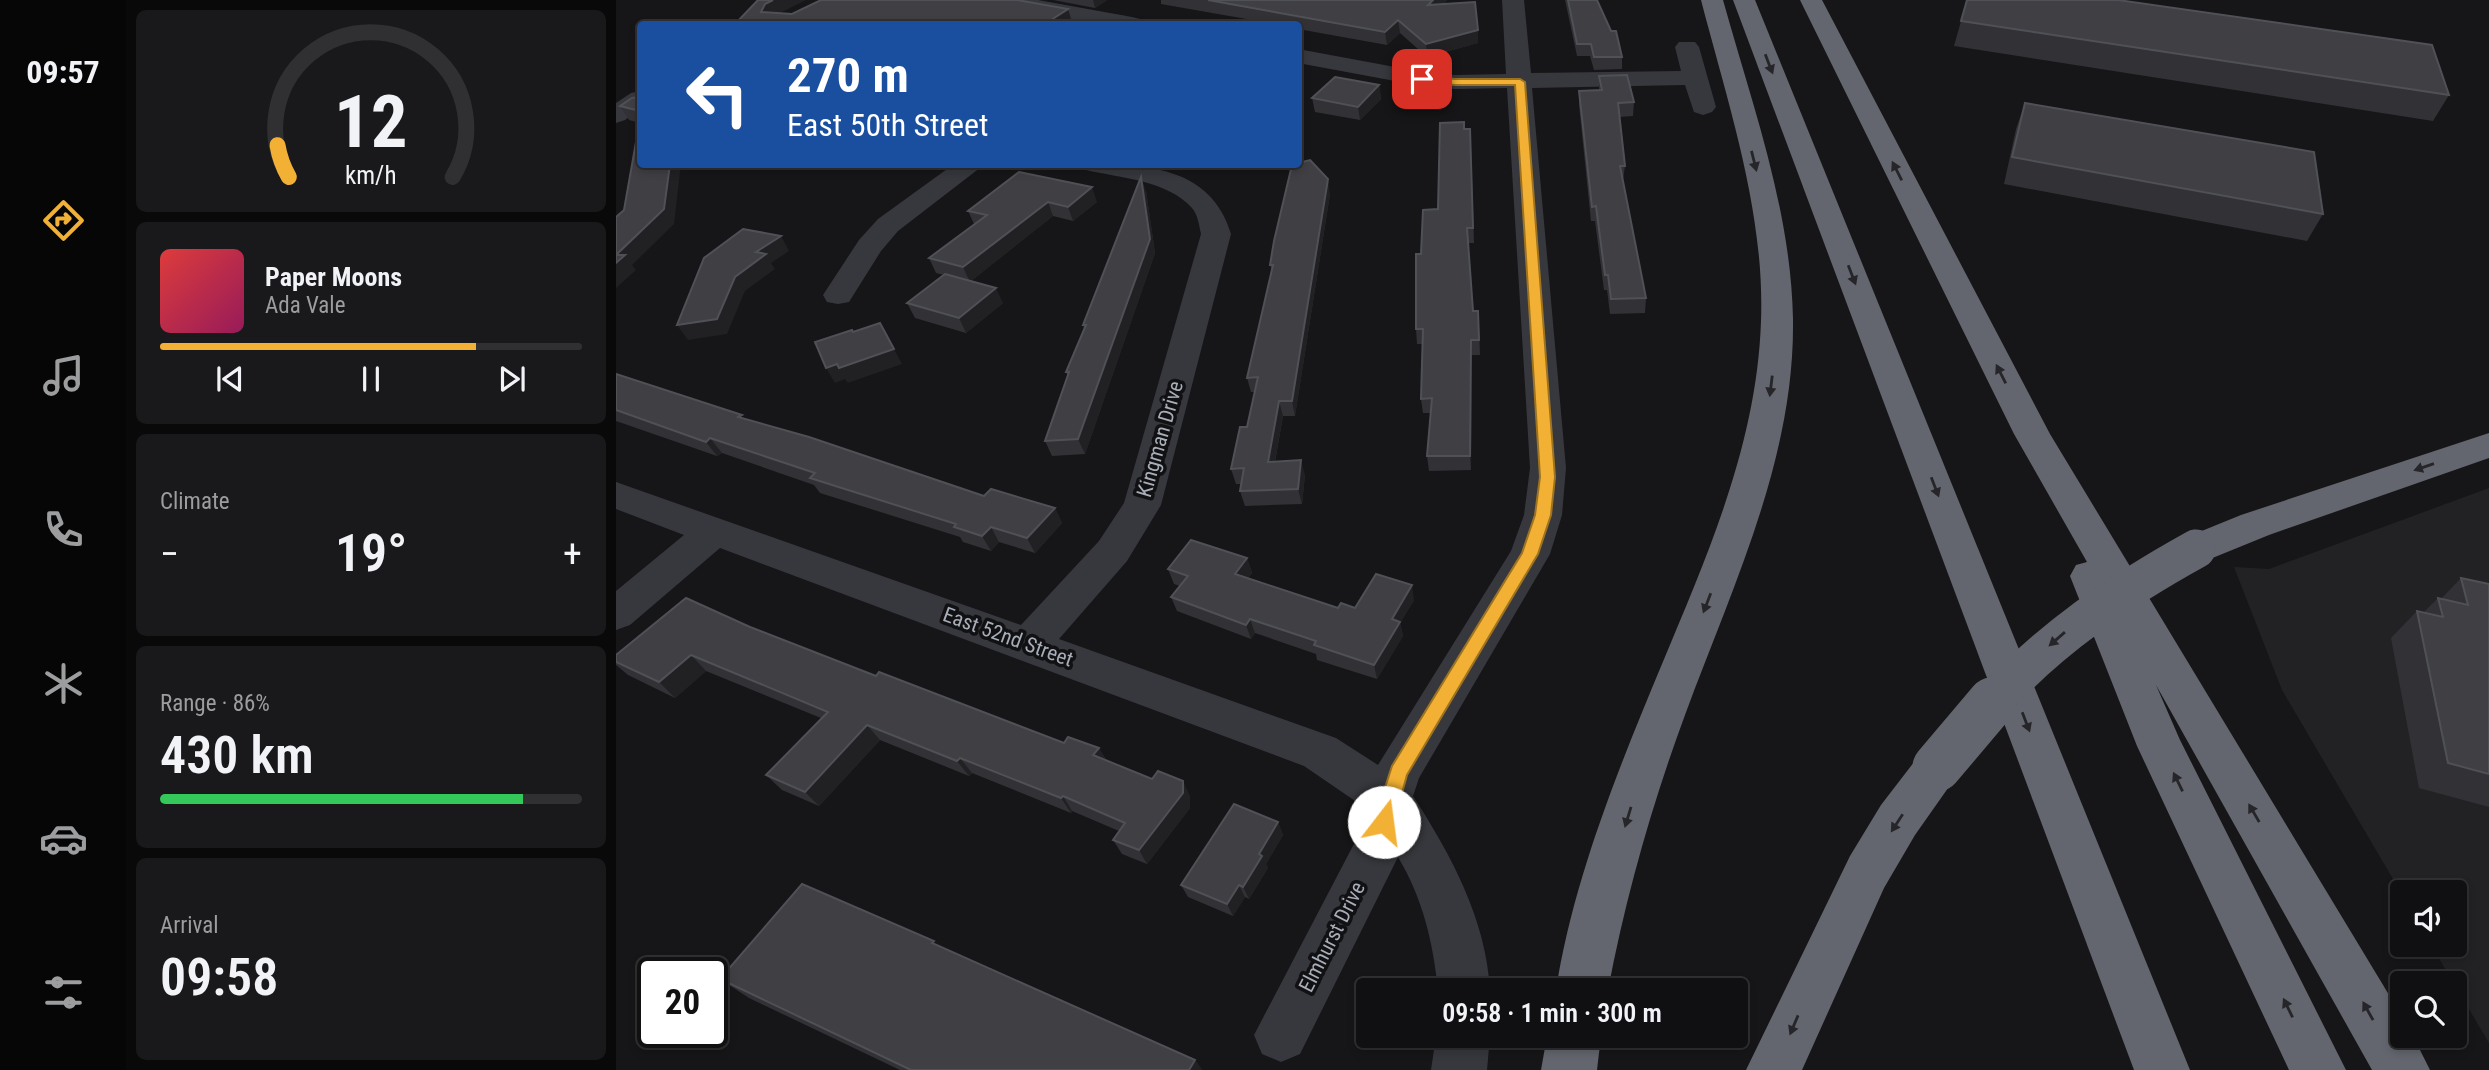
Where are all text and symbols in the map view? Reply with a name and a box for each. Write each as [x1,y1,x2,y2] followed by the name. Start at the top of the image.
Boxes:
[787,47,909,104] text: 270 m
[672,49,763,140] icon: left
[1392,49,1452,109] pin
[26,53,100,91] text: 09:57
[1763,53,1774,74] one-way arrow
[1403,60,1441,98] icon: arrive
[334,79,408,165] text: 12
[787,106,988,144] text: East 50th Street
[1749,150,1760,172] one-way arrow
[345,161,397,190] text: km/h
[1891,161,1903,181] one-way arrow
[39,196,88,245] icon: directions
[265,262,402,292] text: Paper Moons
[1846,265,1857,286] one-way arrow
[265,292,345,319] text: Ada Vale
[39,351,88,400] icon: music
[211,360,249,398] icon: previous
[352,360,390,398] icon: pause
[493,360,531,398] icon: next
[1995,363,2007,383] one-way arrow
[1766,375,1777,397] one-way arrow
[1132,378,1188,500] street label: Kingman Drive
[2414,462,2435,473] one-way arrow
[1929,477,1940,498] one-way arrow
[160,488,230,515] text: Climate
[39,505,88,554] icon: phone
[335,523,407,584] text: 19°
[160,532,179,576] text: −
[563,532,582,576] text: +
[1702,593,1713,614] one-way arrow
[940,602,1076,672] street label: East 52nd Street
[2048,631,2066,647] one-way arrow
[39,659,88,708] icon: climate
[160,690,270,717] text: Range · 86%
[2020,712,2031,733] one-way arrow
[160,725,314,786] text: 430 km
[2172,772,2183,792] one-way arrow
[1347,785,1421,859] position arrow
[2248,804,2261,823] one-way arrow
[1622,806,1633,827] one-way arrow
[1891,813,1904,832] one-way arrow
[39,814,88,863] icon: car
[1294,878,1370,996] street label: Elmhurst Drive
[2390,880,2467,1048] map controls
[2390,880,2467,957] button: sound
[160,912,219,939] text: Arrival
[160,947,278,1008] text: 09:58
[637,957,728,1048] speed limit sign: 20
[39,968,88,1017] icon: filters
[2390,971,2467,1048] button: search
[1442,998,1662,1028] text: 09:58 · 1 min · 300 m
[2283,998,2294,1018] one-way arrow
[2362,1001,2374,1020] one-way arrow
[1788,1015,1799,1036] one-way arrow

